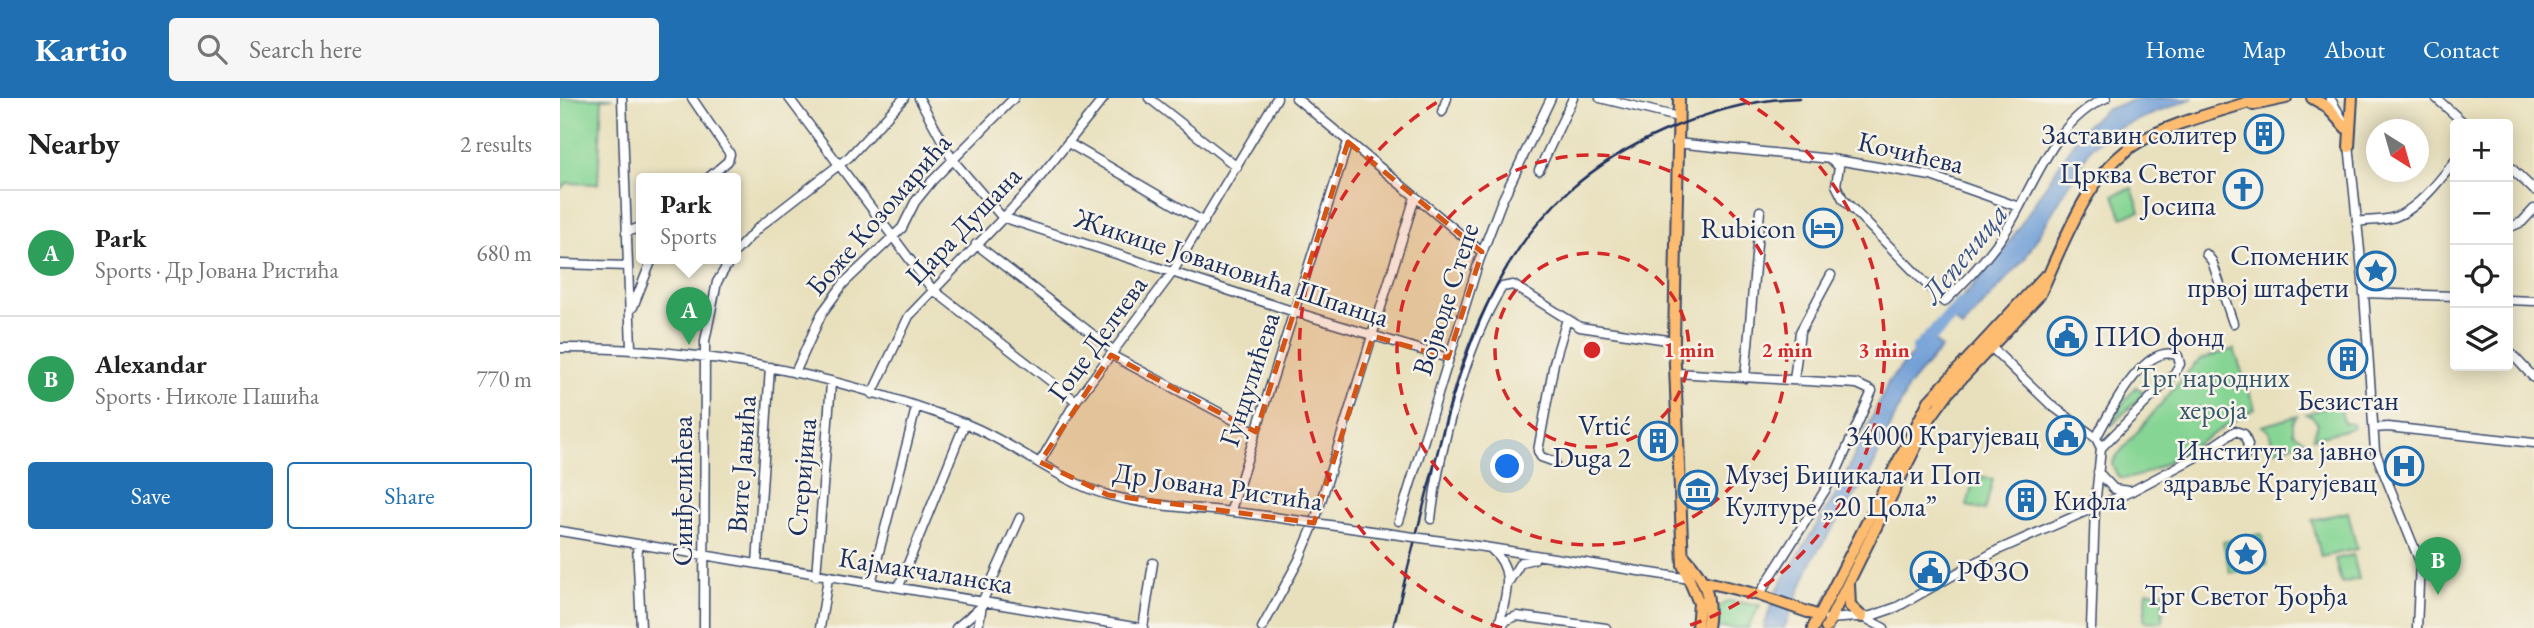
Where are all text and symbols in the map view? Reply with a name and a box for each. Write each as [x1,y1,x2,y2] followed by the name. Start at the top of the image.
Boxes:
[169,18,659,81] search box
[35,28,127,71] text: Kartio
[193,30,231,68] icon: search
[249,32,362,66] text: Search here
[2145,34,2205,65] text: Home
[2243,34,2286,65] text: Map
[2324,34,2385,65] text: About
[2423,34,2499,65] text: Contact
[2243,113,2285,155] building icon: Заставин солитер
[2041,116,2237,152] place label: Заставин солитер
[2366,119,2429,182] north arrow
[2450,119,2513,371] map controls
[2450,119,2513,182] button: +
[1855,122,1968,182] street label: Кочићева
[28,124,120,163] text: Nearby
[797,124,959,303] street label: Боже Козомарића
[460,129,532,159] text: 2 results
[2060,155,2217,223] place label: Црква Светог Јосипа
[897,157,1029,292] street label: Цара Душана
[2222,168,2264,210] church icon: Црква Светог Јосипа
[636,173,741,264] popup
[2450,182,2513,245] button: −
[660,187,712,221] text: Park
[1911,195,2016,313] water label: Лепеница
[1069,199,1395,335] street label: Жикице Јовановића Шпанца
[1802,207,1844,249] hotel icon: Rubicon
[1701,210,1796,246] place label: Rubicon
[1403,218,1487,380] street label: Војводе Степе
[95,221,146,255] text: Park
[660,221,717,251] text: Sports
[2187,237,2349,305] place label: Споменик првој штафети
[43,238,59,268] text: A
[476,238,532,268] text: 680 m
[2450,245,2513,308] button: locate
[2355,250,2397,292] place icon: Споменик првој штафети
[95,255,339,285] text: Sports · Др Јована Ристића
[1039,267,1155,408] street label: Гоце Делчева
[666,287,712,345] pin: A
[1210,306,1288,451] street label: Гундулићева
[2450,308,2513,371] button: layers
[2046,315,2088,357] public building icon: ПИО фонд
[2094,318,2224,354] place label: ПИО фонд
[1663,336,1715,363] text: 1 min
[1761,336,1813,363] text: 2 min
[1858,336,1910,363] text: 3 min
[1580,338,1604,362] centre of rings
[2327,338,2369,380] building icon: Безистан
[95,347,207,381] text: Alexandar
[2136,359,2290,427] park label: Трг народних хероја
[44,364,58,394] text: B
[476,364,532,394] text: 770 m
[95,381,319,411] text: Sports · Николе Пашића
[2297,382,2399,418] place label: Безистан
[718,393,764,534] street label: Вите Јањића
[1553,407,1632,475] place label: Vrtić Duga 2
[2045,414,2087,456] public building icon: 34000 Крагујевац
[664,415,700,566] street label: Синђелићева
[778,416,824,538] street label: Стеријина
[1846,417,2040,453] place label: 34000 Крагујевац
[1637,420,1679,462] building icon: Vrtić Duga 2
[2163,432,2378,500] place label: Институт за јавно здравље Крагујевац
[2383,445,2425,487] hospital icon: Институт за јавно здравље Крагујевац
[1490,449,1524,483] your location
[1111,453,1326,519] street label: Др Јована Ристића
[1725,456,1981,524] place label: Музеј Бицикала и Поп Културе „20 Цола”
[28,462,273,529] button: Save
[287,462,532,529] button: Share
[1677,469,1719,511] museum icon: Музеј Бицикала и Поп Културе „20 Цола”
[2005,479,2047,521] building icon: Кифла
[2053,482,2127,518] place label: Кифла
[2225,533,2267,575] place icon: Трг Светог Ђорђа
[2415,537,2461,595] pin: B
[836,538,1016,602] street label: Кајмакчаланска
[1909,550,1951,592] public building icon: РФЗО
[1957,553,2029,589] place label: РФЗО
[2144,577,2348,613] place label: Трг Светог Ђорђа

